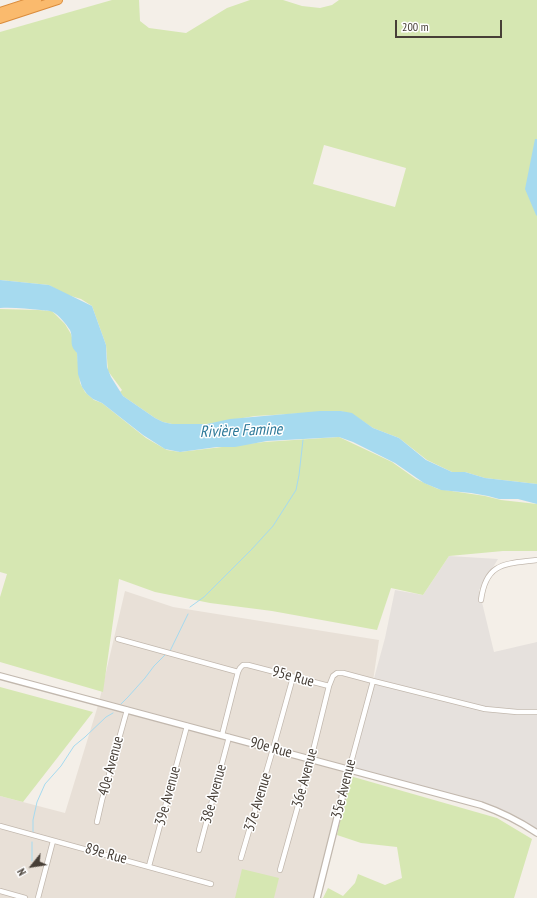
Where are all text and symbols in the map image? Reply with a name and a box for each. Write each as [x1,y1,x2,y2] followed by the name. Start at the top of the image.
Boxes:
[397,12,504,38] scale bar
[402,19,429,34] text: 200 m
[200,420,282,442] water label: Rivière Famine
[270,663,316,691] street label: 95e Rue
[94,734,128,798] street label: 40e Avenue
[248,734,294,762] street label: 90e Rue
[288,746,322,810] street label: 36e Avenue
[328,757,360,821] street label: 35e Avenue
[197,762,231,826] street label: 38e Avenue
[151,764,185,828] street label: 39e Avenue
[241,770,275,834] street label: 37e Avenue
[83,840,129,868] street label: 89e Rue
[12,846,52,886] north arrow
[14,866,29,878] text: N

